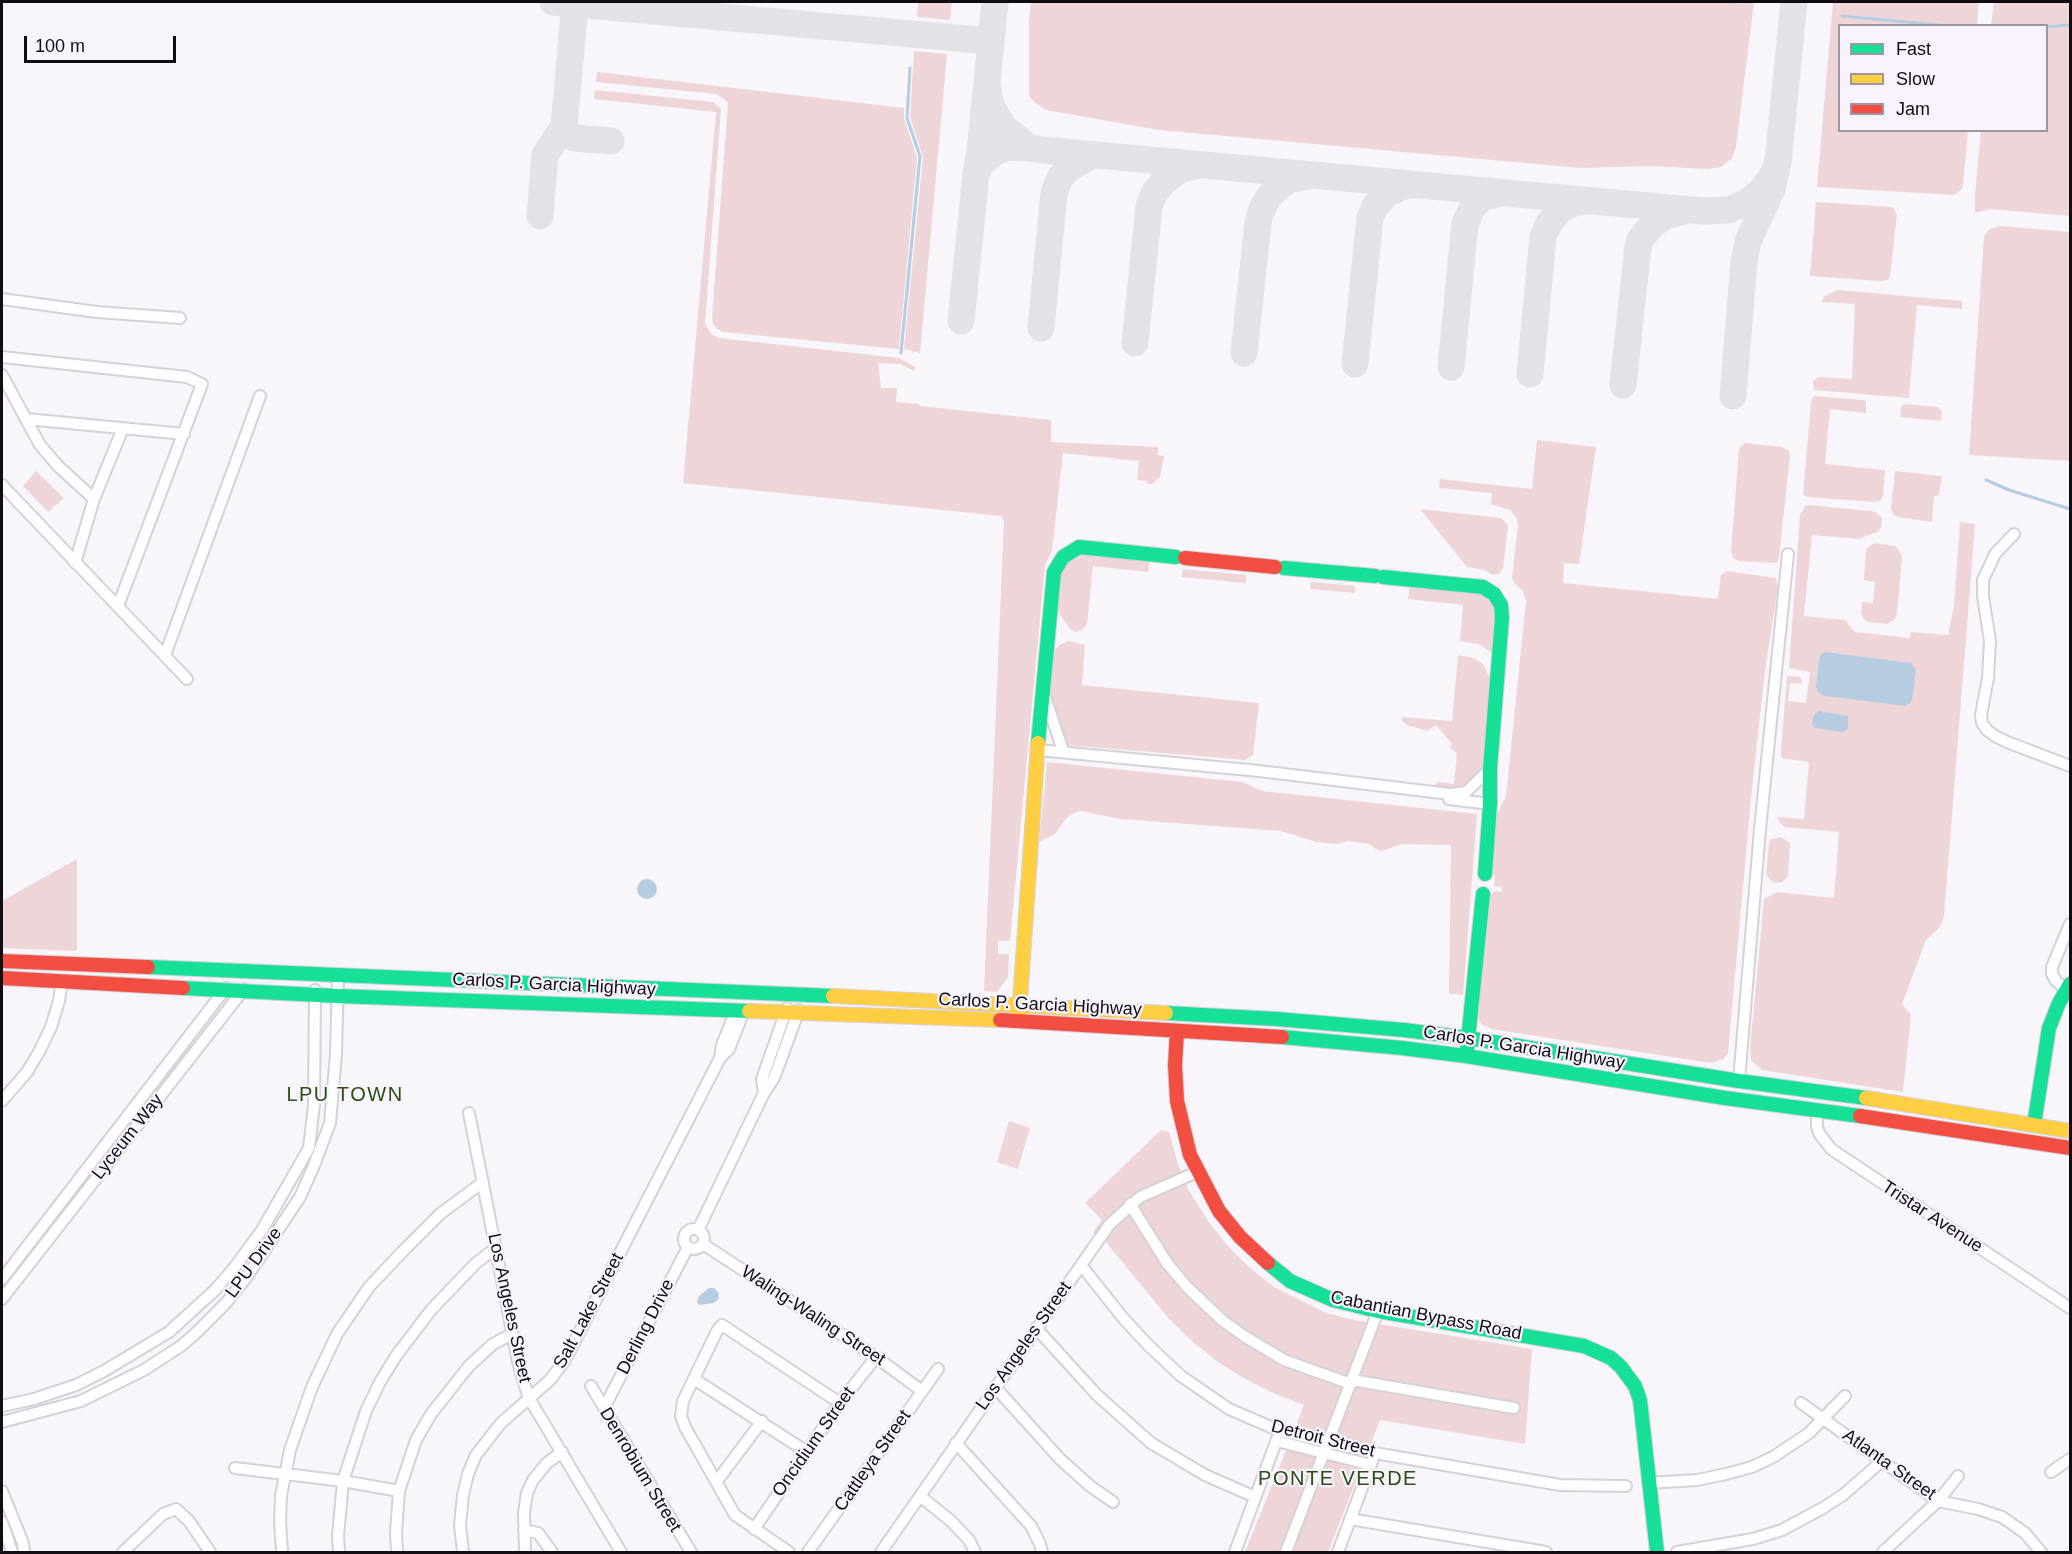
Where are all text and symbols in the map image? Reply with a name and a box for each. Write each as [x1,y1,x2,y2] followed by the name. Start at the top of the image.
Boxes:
[27,24,178,62] scale bar
[1838,24,2048,132] legend
[35,36,85,56] text: 100 m
[1896,39,1931,59] text: Fast
[1896,69,1935,89] text: Slow
[1896,99,1930,119] text: Jam
[452,969,656,1001] street label: Carlos P. Garcia Highway
[938,989,1142,1021] street label: Carlos P. Garcia Highway
[1422,1021,1626,1075] street label: Carlos P. Garcia Highway
[286,1083,404,1107] district label: LPU TOWN
[88,1090,168,1184] street label: Lyceum Way
[1877,1176,1987,1258] street label: Tristar Avenue
[221,1223,287,1303] street label: LPU Drive
[483,1231,535,1385] street label: Los Angeles Street
[549,1249,629,1373] street label: Salt Lake Street
[737,1261,889,1371] street label: Waling-Waling Street
[613,1276,679,1378] street label: Derling Drive
[972,1278,1076,1414] street label: Los Angeles Street
[1329,1287,1523,1345] street label: Cabantian Bypass Road
[768,1383,860,1501] street label: Oncidium Street
[594,1404,686,1536] street label: Denrobium Street
[830,1406,916,1516] street label: Cattleya Street
[1269,1416,1377,1462] street label: Detroit Street
[1838,1425,1940,1505] street label: Atlanta Street
[1258,1467,1418,1491] district label: PONTE VERDE

